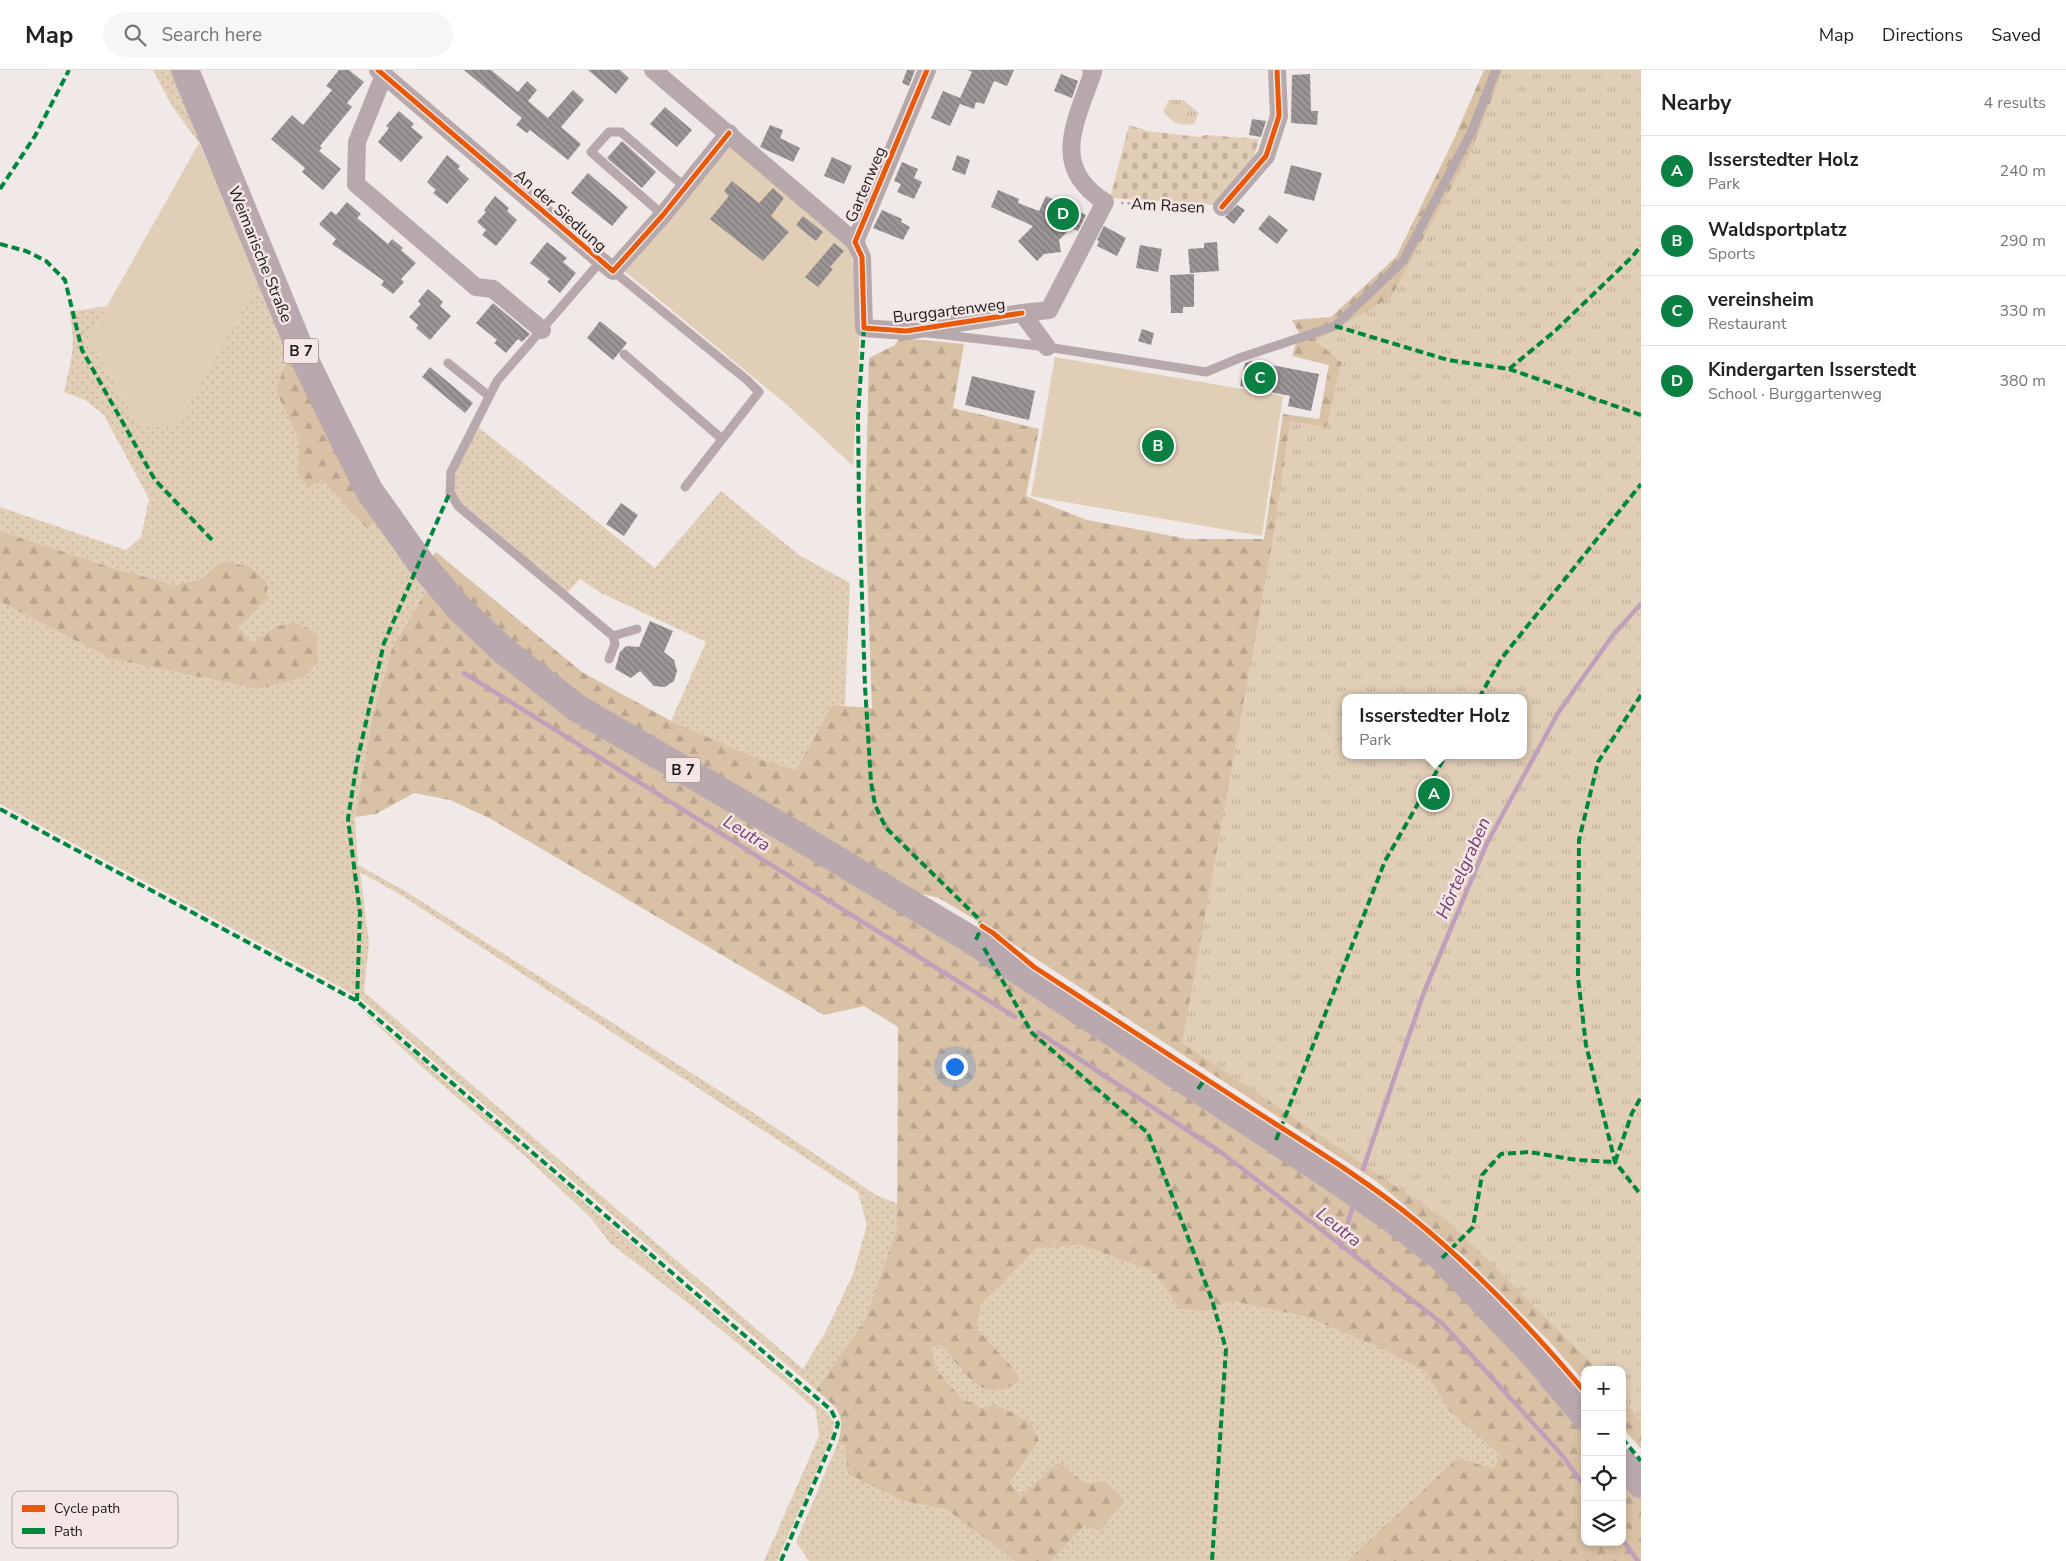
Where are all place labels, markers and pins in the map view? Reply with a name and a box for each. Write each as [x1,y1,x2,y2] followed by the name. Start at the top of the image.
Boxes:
[1047,195,1079,233] pin: D
[1244,359,1276,397] pin: C
[1142,427,1174,465] pin: B
[1418,775,1450,813] pin: A

